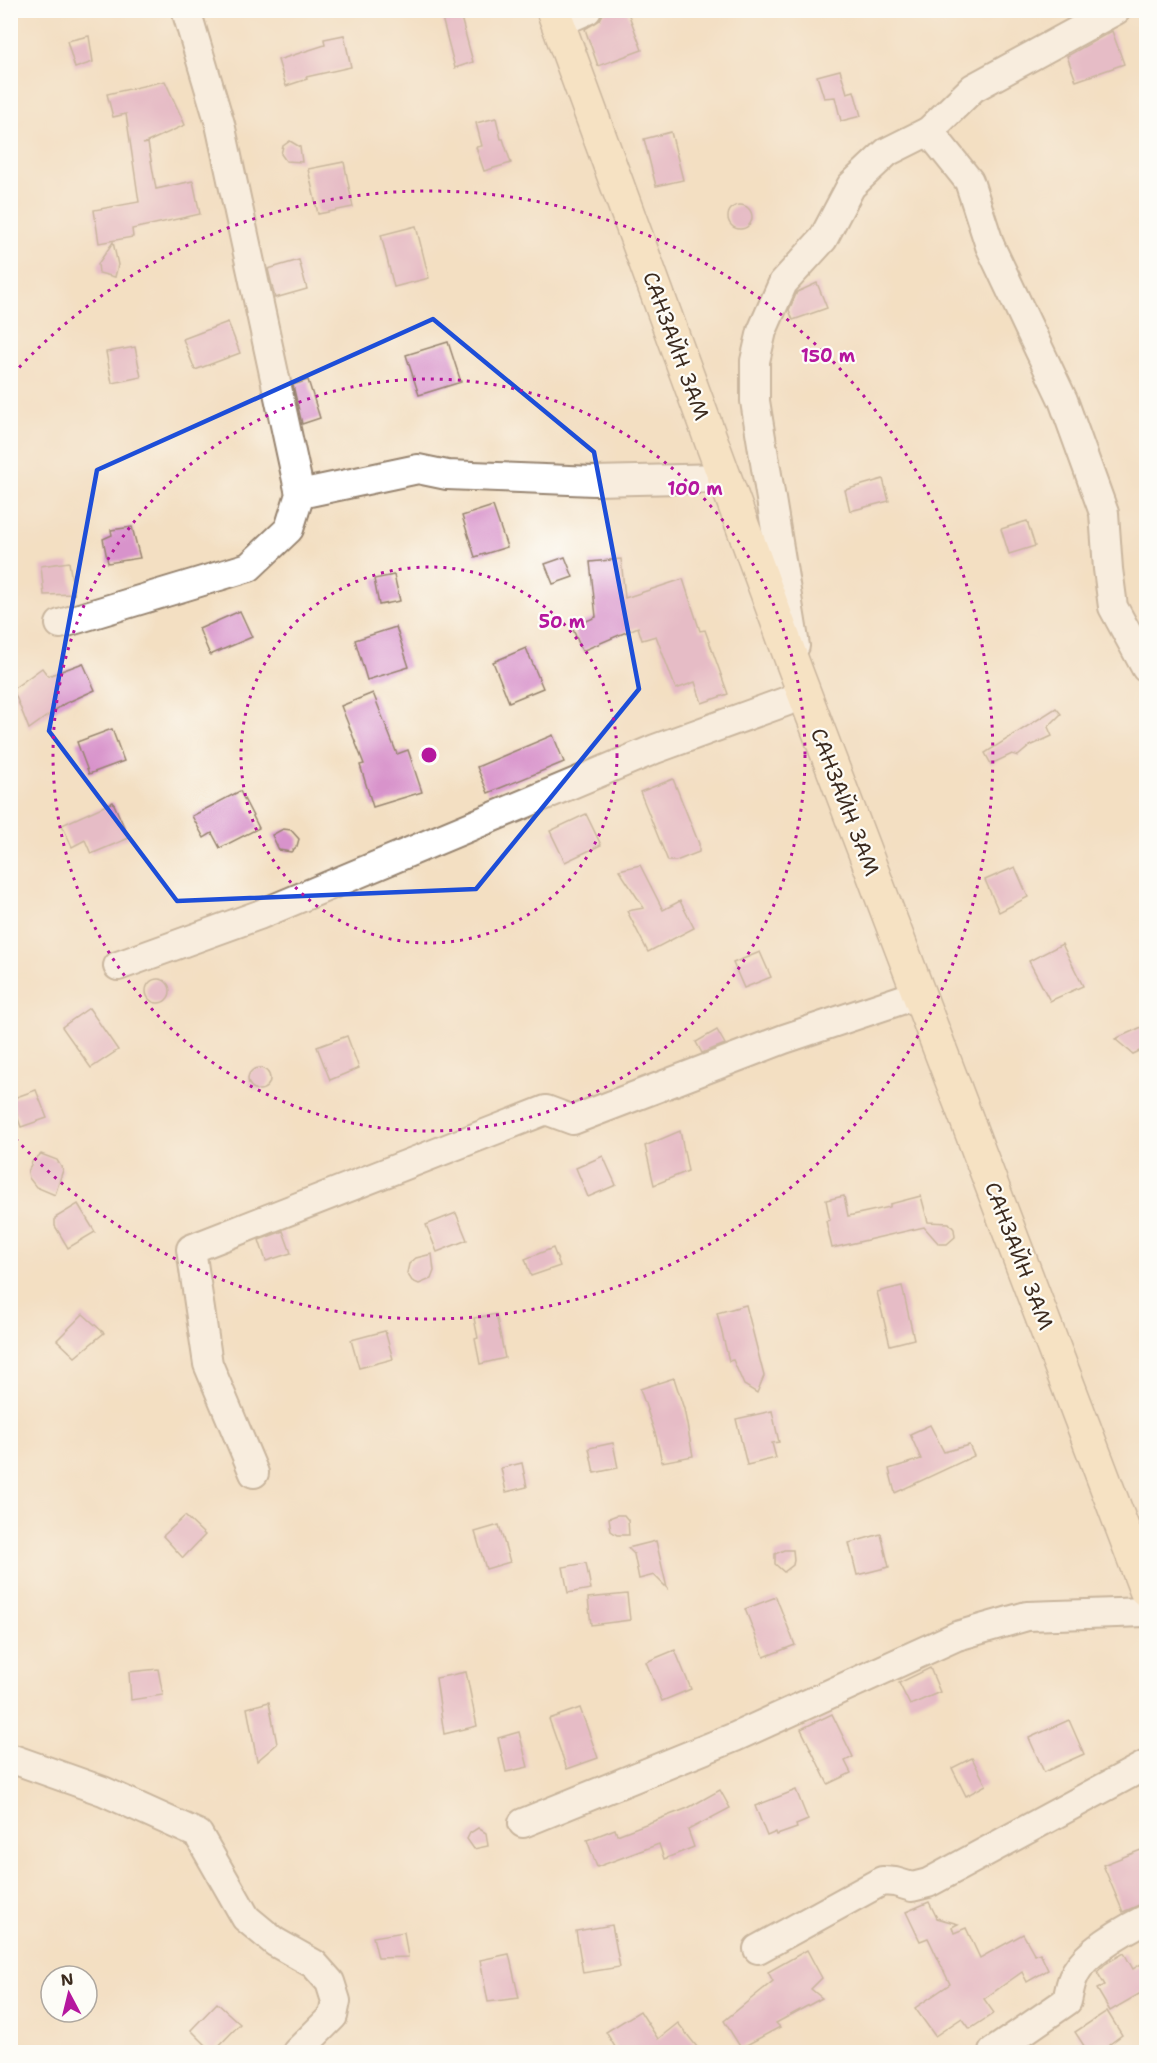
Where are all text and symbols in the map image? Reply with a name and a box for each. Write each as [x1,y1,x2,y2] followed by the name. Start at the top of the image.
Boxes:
[636,268,716,424] street label: САНЗАЙН ЗАМ
[801,344,856,368] text: 150 m
[667,477,723,501] text: 100 m
[539,610,586,634] text: 50 m
[804,724,886,880] street label: САНЗАЙН ЗАМ
[419,745,439,765] centre of rings
[978,1178,1060,1334] street label: САНЗАЙН ЗАМ
[39,1964,99,2024] north arrow
[60,1968,75,1991] text: N

